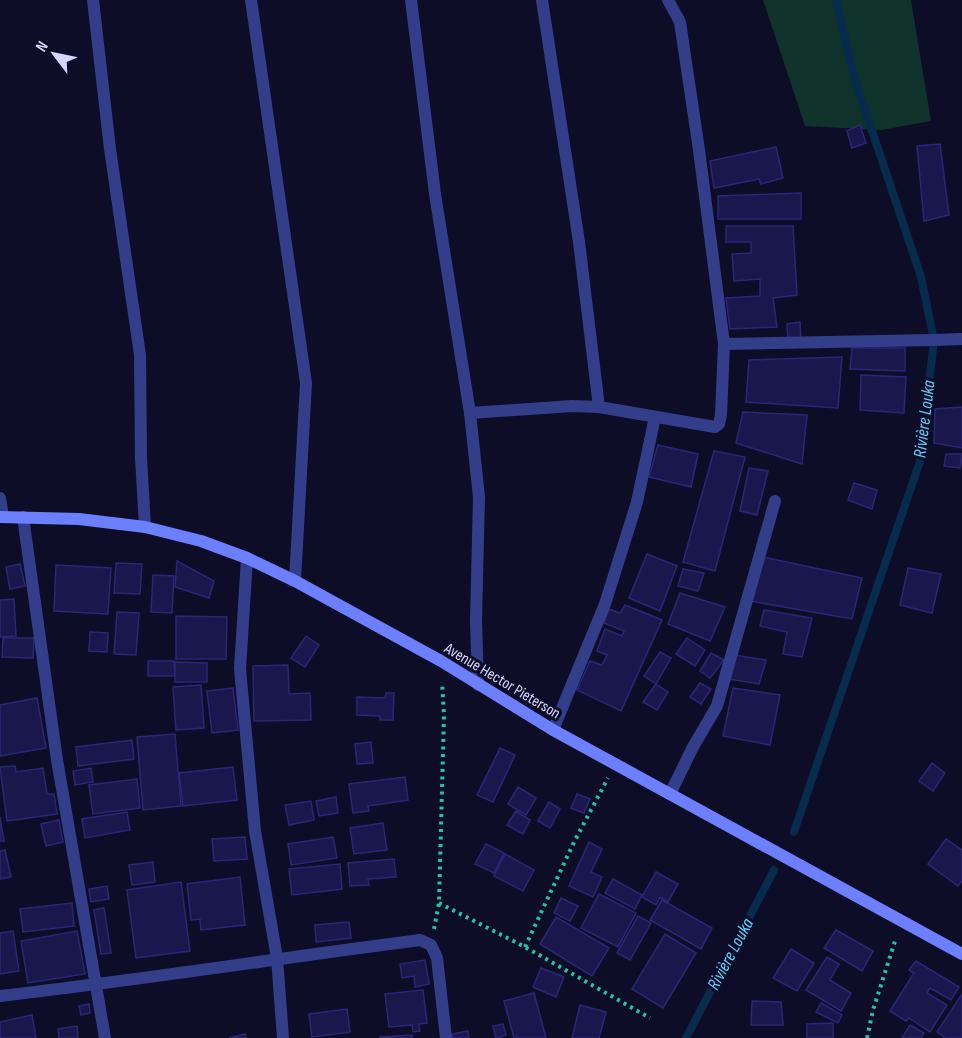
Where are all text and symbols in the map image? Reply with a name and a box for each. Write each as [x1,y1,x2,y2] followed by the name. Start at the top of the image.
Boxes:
[24,24,84,84] north arrow
[32,38,53,56] text: N
[909,378,940,459] water label: Rivière Louka
[440,639,564,723] street label: Avenue Hector Pieterson
[703,914,758,994] water label: Rivière Louka

